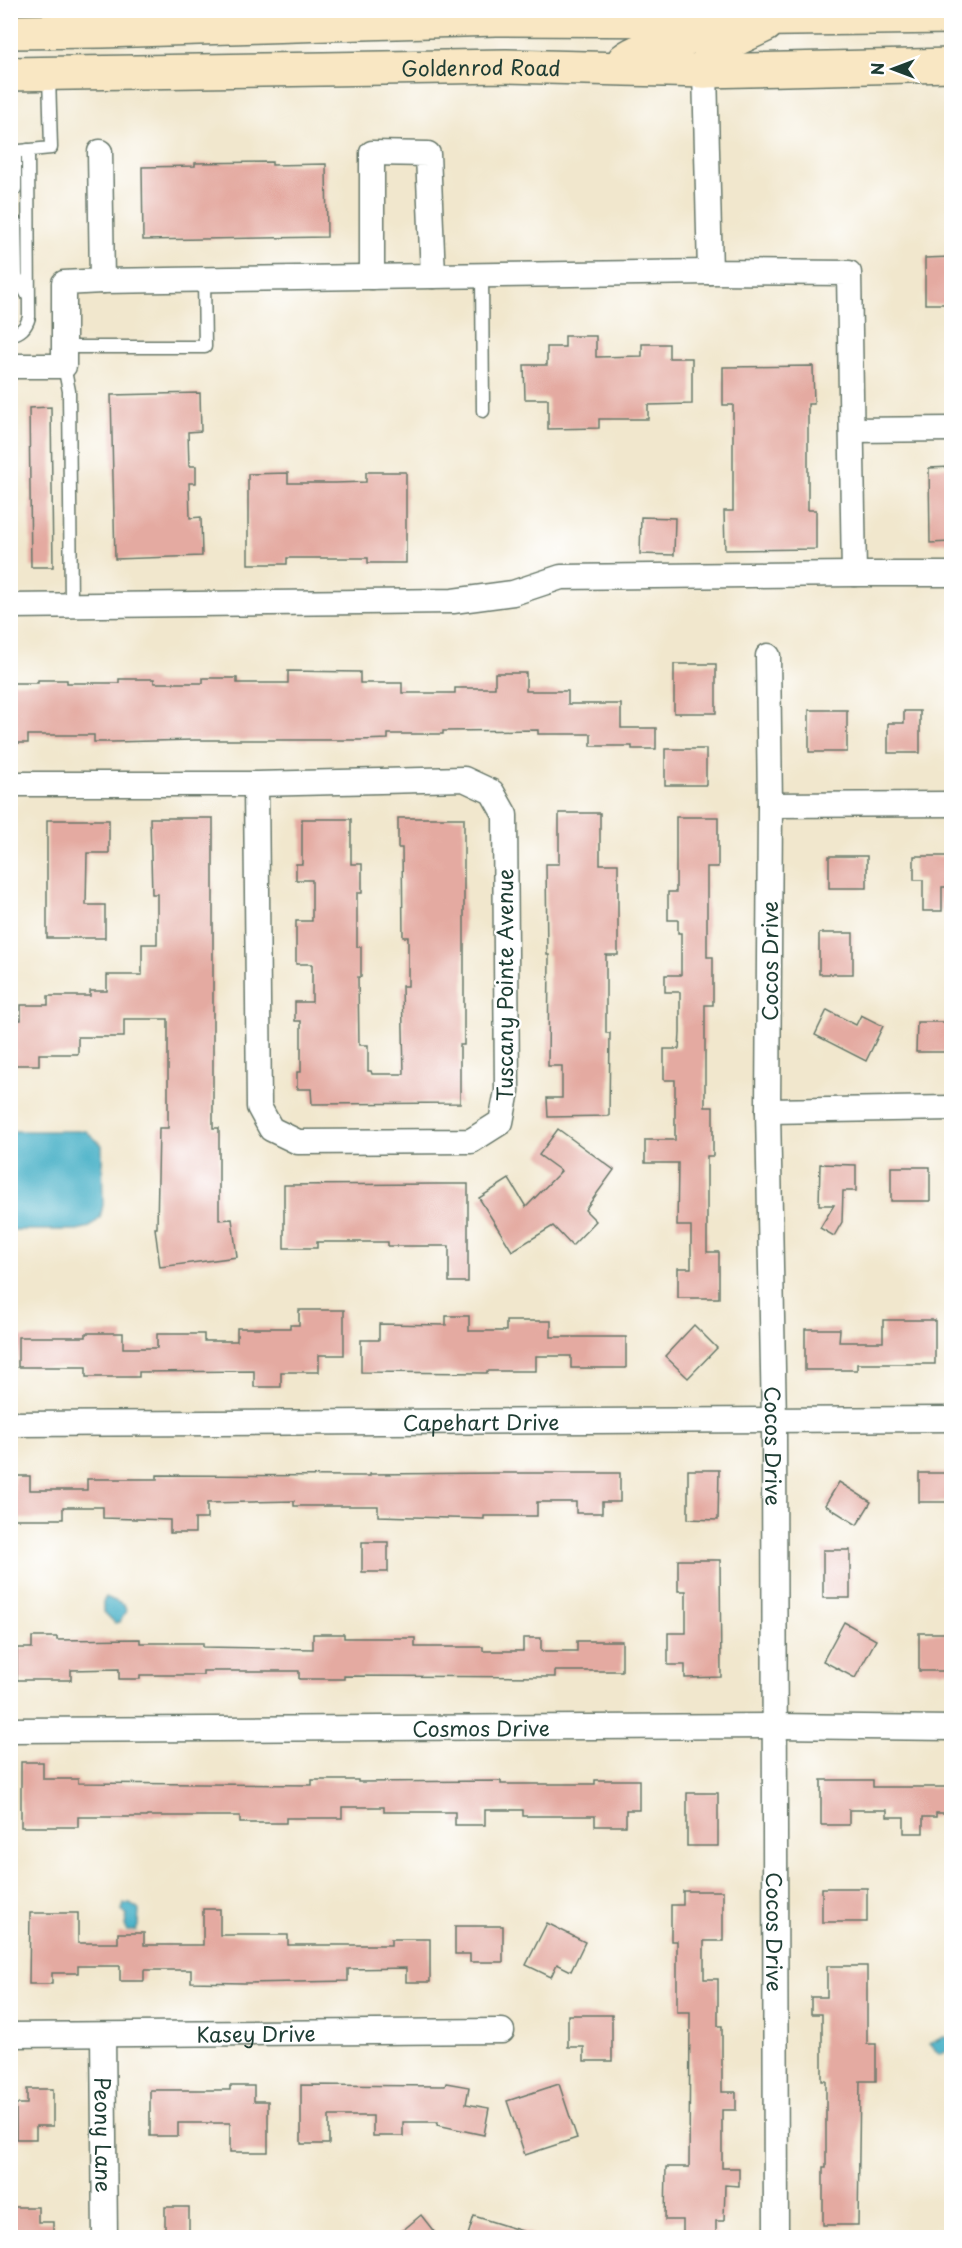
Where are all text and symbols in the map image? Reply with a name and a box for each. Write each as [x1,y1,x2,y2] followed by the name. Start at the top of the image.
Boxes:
[863,39,923,99] north arrow
[401,50,561,84] street label: Goldenrod Road
[865,63,889,75] text: N
[488,869,520,1101] street label: Tuscany Pointe Avenue
[753,901,785,1021] street label: Cocos Drive
[757,1386,790,1506] street label: Cocos Drive
[402,1405,559,1438] street label: Capehart Drive
[412,1711,550,1744] street label: Cosmos Drive
[759,1872,791,1992] street label: Cocos Drive
[196,2017,316,2049] street label: Kasey Drive
[87,2077,121,2193] street label: Peony Lane

